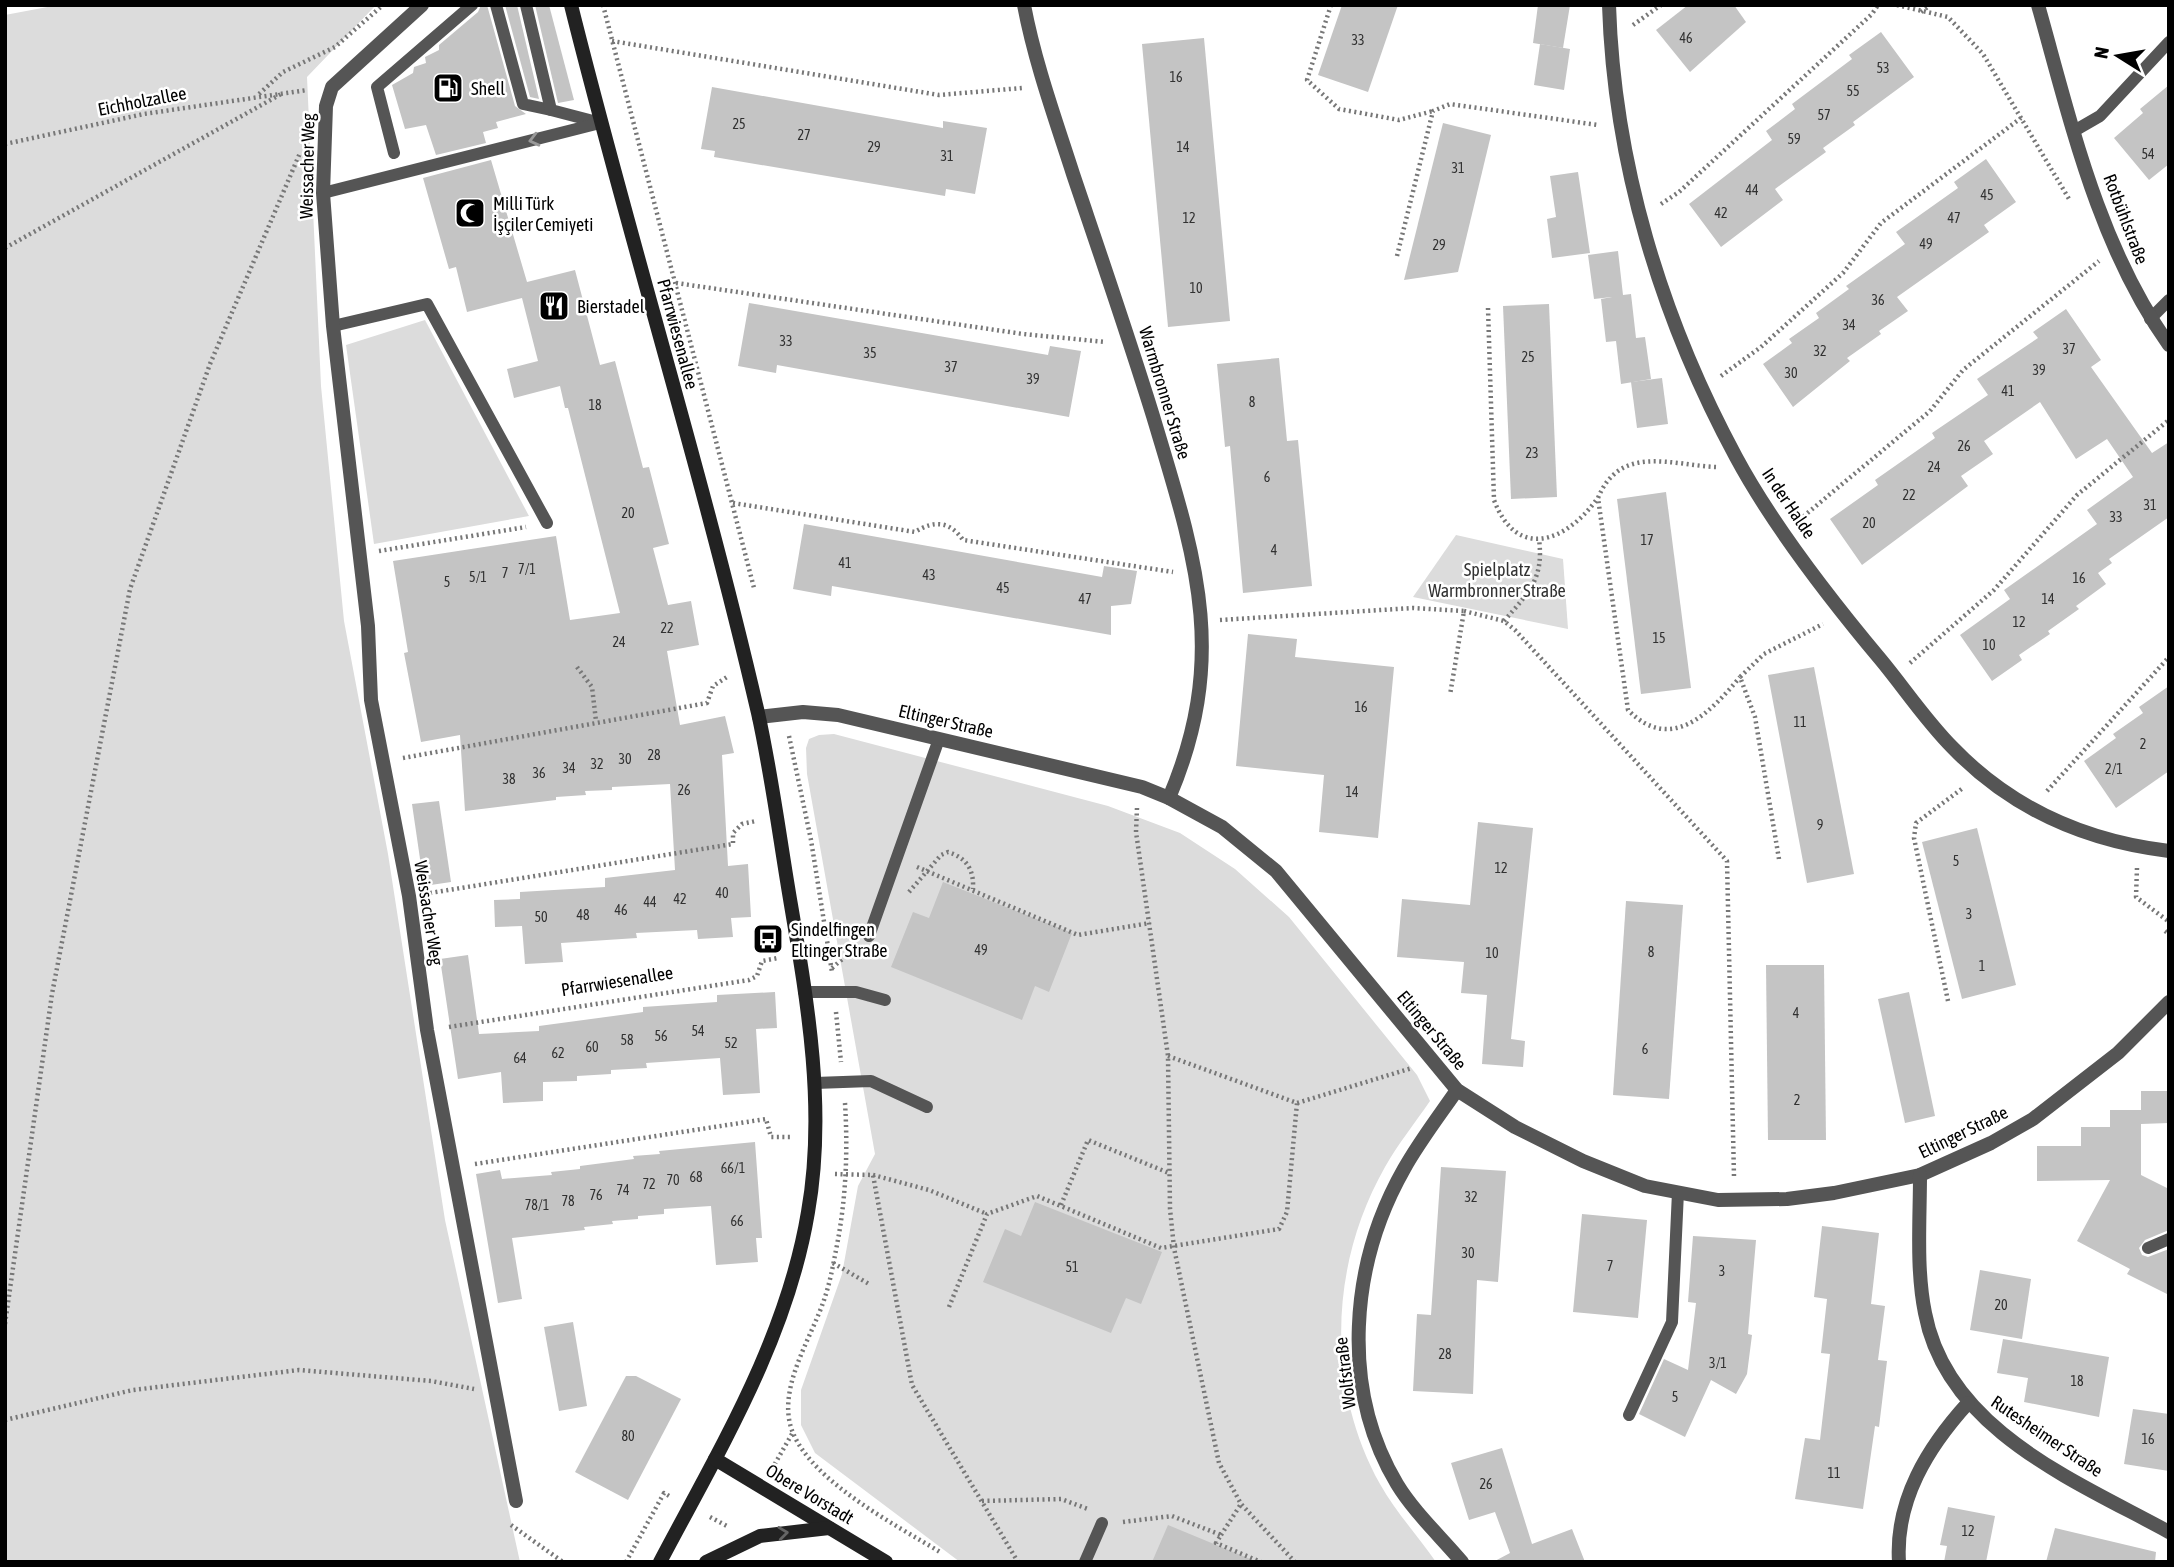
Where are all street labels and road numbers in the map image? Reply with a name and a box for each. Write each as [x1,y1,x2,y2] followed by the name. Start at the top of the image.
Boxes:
[96,82,188,120] street label: Eichholzallee
[296,113,318,219] street label: Weissacher Weg
[2099,171,2153,267] street label: Rotbühlstraße
[653,277,703,391] street label: Pfarrwiesenallee
[1135,324,1195,462] street label: Warmbronner Straße
[1758,464,1820,542] street label: In der Halde
[897,700,995,742] street label: Eltinger Straße
[410,859,448,967] street label: Weissacher Weg
[560,962,674,1000] street label: Pfarrwiesenallee
[1393,986,1471,1074] street label: Eltinger Straße
[1915,1101,2011,1163] street label: Eltinger Straße
[1330,1336,1360,1410] street label: Wolfstraße
[1987,1391,2107,1481] street label: Rutesheimer Straße
[762,1460,858,1528] street label: Obere Vorstadt

